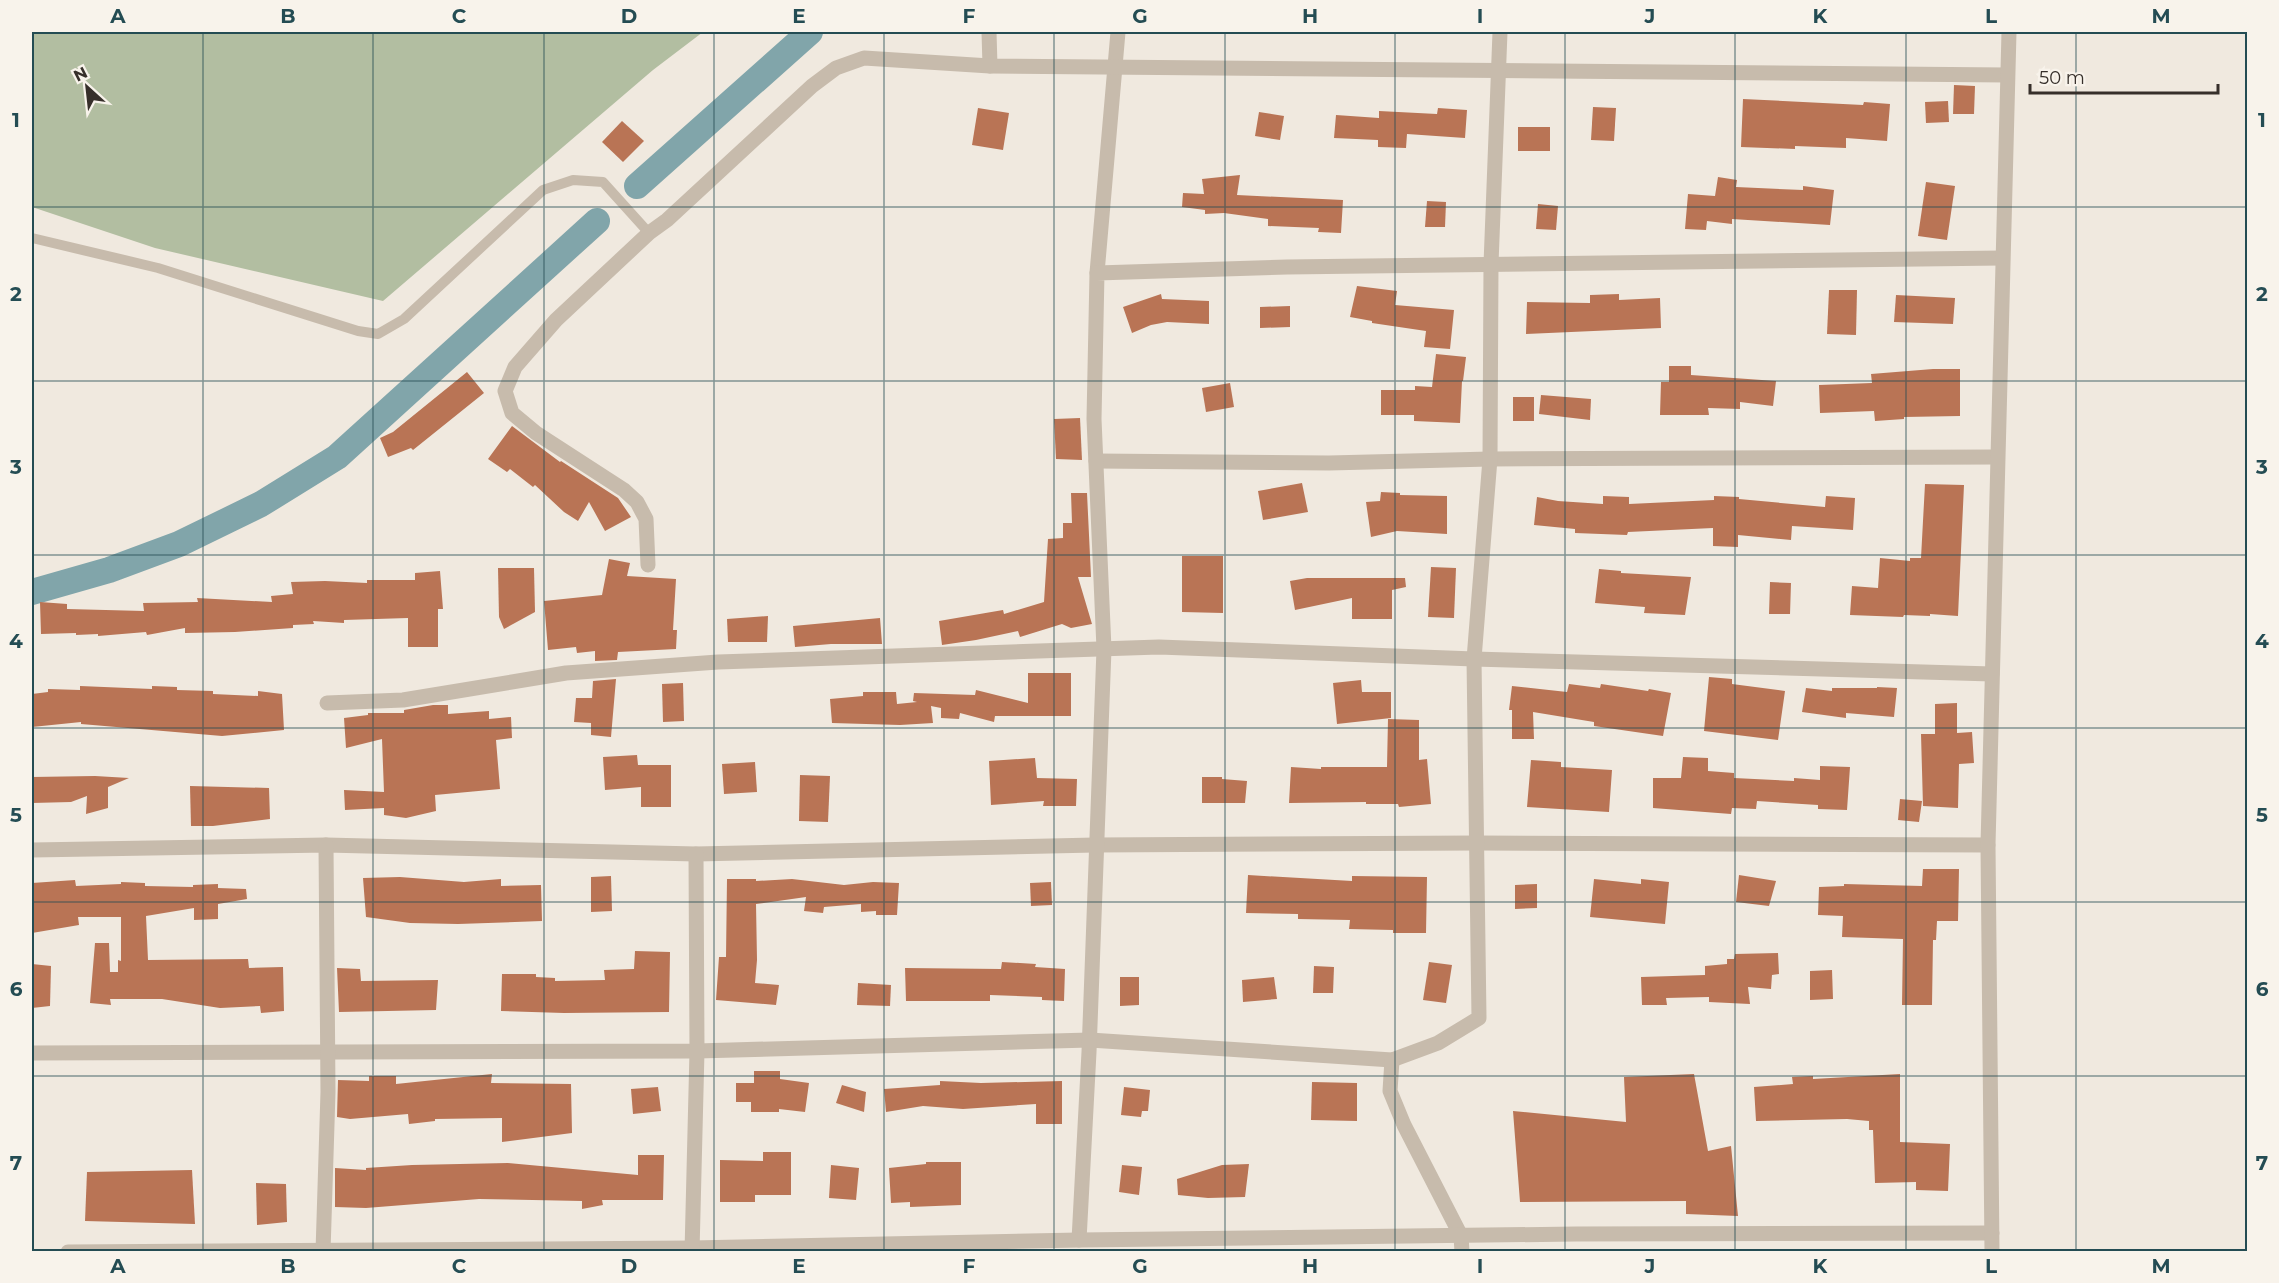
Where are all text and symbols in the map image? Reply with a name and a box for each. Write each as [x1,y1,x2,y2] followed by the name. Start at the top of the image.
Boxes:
[109,4,126,28] text: A
[280,4,296,28] text: B
[452,4,467,28] text: C
[621,4,637,28] text: D
[792,4,806,28] text: E
[963,4,976,28] text: F
[1132,4,1148,28] text: G
[1302,4,1318,28] text: H
[1477,4,1483,28] text: I
[1644,4,1655,28] text: J
[1813,4,1829,28] text: K
[1985,4,1997,28] text: L
[2151,4,2171,28] text: M
[57,57,117,117] north arrow
[2030,57,2218,95] scale bar
[70,63,90,85] text: N
[2039,67,2085,89] text: 50 m
[12,108,20,132] text: 1
[2258,108,2266,132] text: 1
[10,282,22,306] text: 2
[2256,282,2268,306] text: 2
[9,455,22,479] text: 3
[2255,455,2268,479] text: 3
[9,629,23,653] text: 4
[2255,629,2269,653] text: 4
[10,803,22,827] text: 5
[2256,803,2268,827] text: 5
[10,977,23,1001] text: 6
[2256,977,2269,1001] text: 6
[10,1151,22,1175] text: 7
[2256,1151,2268,1175] text: 7
[109,1254,126,1278] text: A
[280,1254,296,1278] text: B
[452,1254,467,1278] text: C
[621,1254,637,1278] text: D
[792,1254,806,1278] text: E
[963,1254,976,1278] text: F
[1132,1254,1148,1278] text: G
[1302,1254,1318,1278] text: H
[1477,1254,1483,1278] text: I
[1644,1254,1655,1278] text: J
[1813,1254,1829,1278] text: K
[1985,1254,1997,1278] text: L
[2151,1254,2171,1278] text: M

